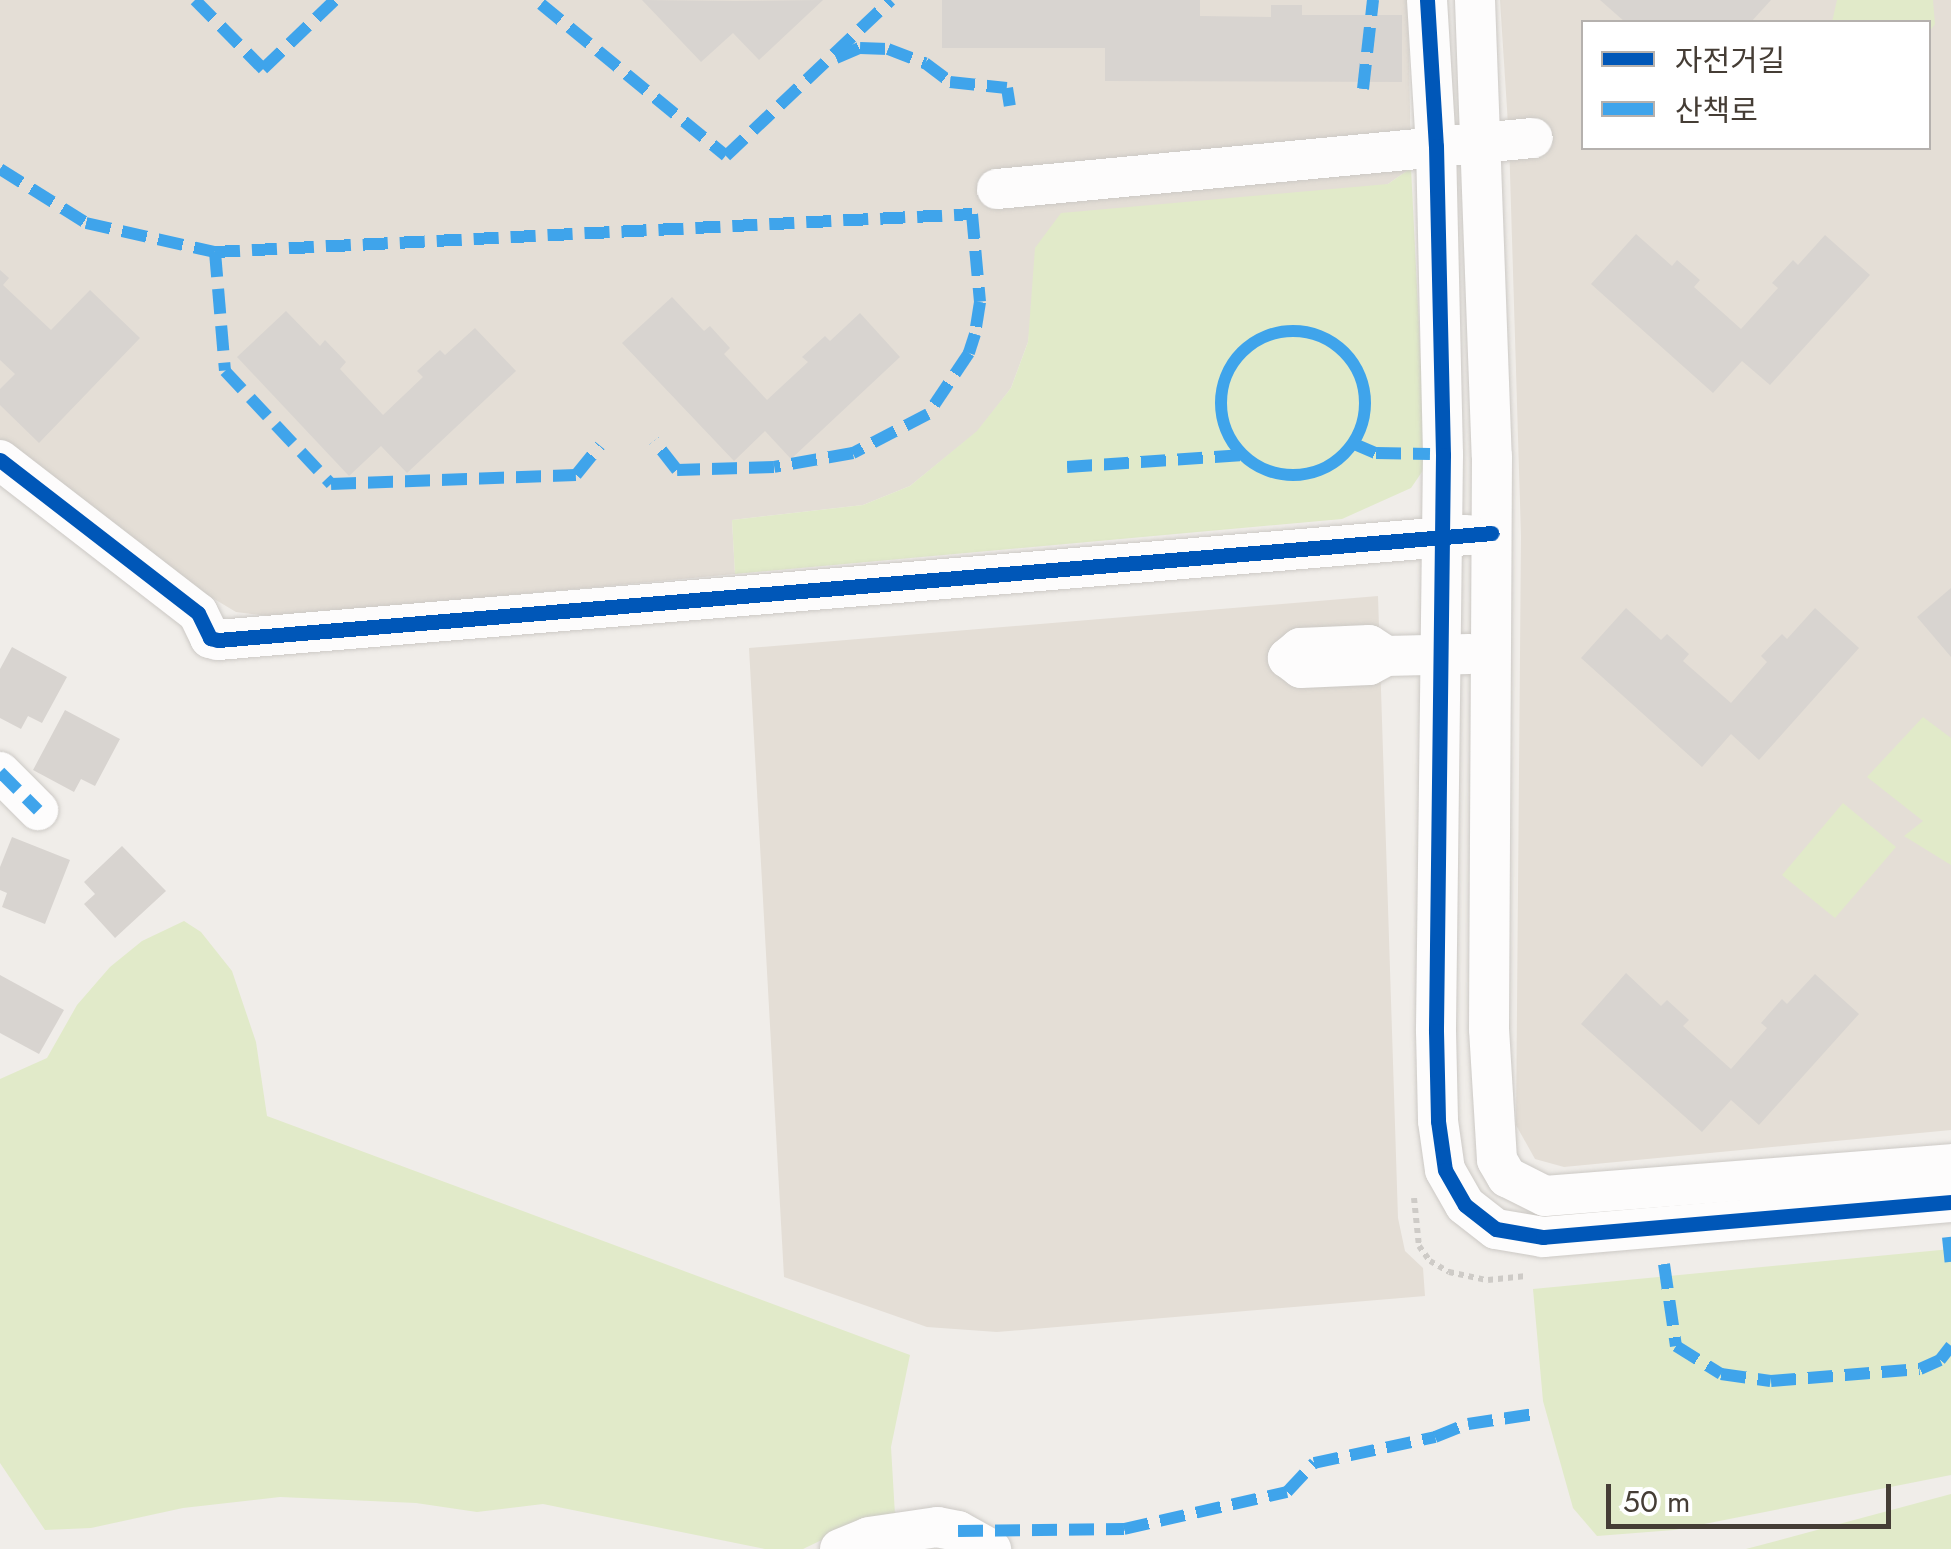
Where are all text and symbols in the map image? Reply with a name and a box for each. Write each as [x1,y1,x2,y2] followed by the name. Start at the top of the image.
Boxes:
[1581,20,1931,150] legend
[1675,39,1785,82] text: 자전거길
[1675,89,1758,132] text: 산책로
[1611,1464,1896,1526] scale bar
[1623,1480,1690,1523] text: 50 m

